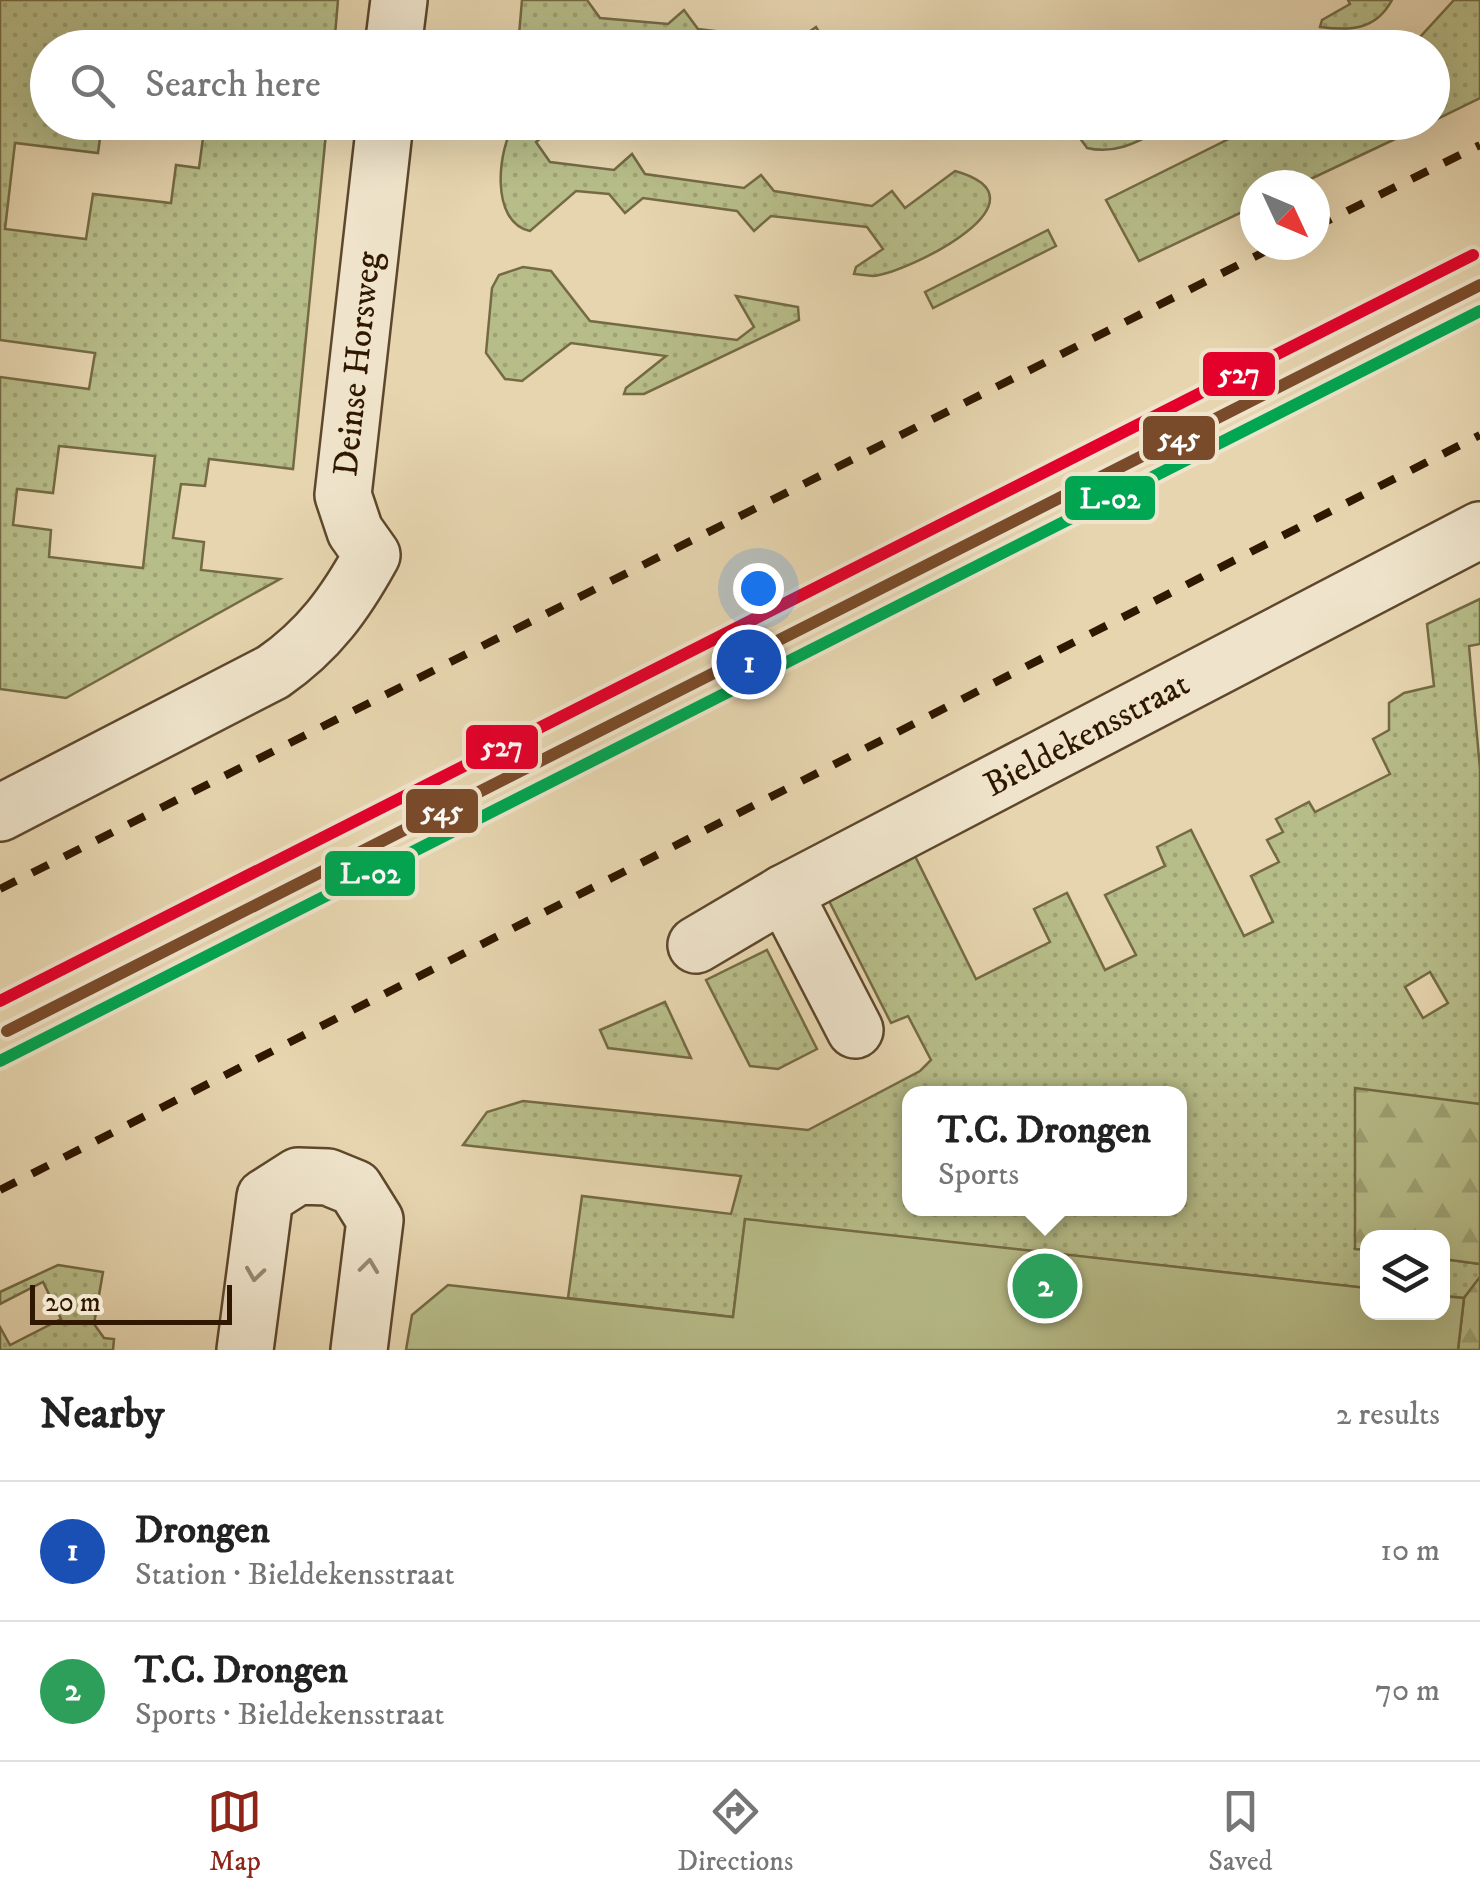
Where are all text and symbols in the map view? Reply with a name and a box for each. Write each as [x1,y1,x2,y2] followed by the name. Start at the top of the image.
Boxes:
[30,30,1450,140] search box
[65,58,120,113] icon: search
[145,61,321,109] text: Search here
[1240,170,1330,260] north arrow
[324,248,392,479] street label: Deinse Horsweg
[1201,350,1277,398] line badge: 527
[1217,357,1260,392] text: 527
[1141,414,1217,462] line badge: 545
[1157,421,1200,456] text: 545
[1063,474,1157,522] line badge: L-02
[1080,482,1140,517] text: L-02
[733,563,784,614] your location
[716,624,782,700] pin: 1
[977,662,1197,808] street label: Bieldekensstraat
[464,723,540,771] line badge: 527
[480,730,523,765] text: 527
[404,787,480,835] line badge: 545
[420,794,463,829] text: 545
[323,849,417,898] line badge: L-02
[340,857,400,892] text: L-02
[902,1086,1187,1216] popup
[938,1107,1151,1155] text: T.C. Drongen
[938,1155,1019,1195] text: Sports
[1360,1230,1450,1320] map controls
[1360,1230,1450,1320] button: layers
[1012,1248,1078,1324] pin: 2
[358,1258,379,1274] one-way arrow
[245,1266,266,1282] one-way arrow
[30,1280,232,1324] scale bar
[45,1285,101,1320] text: 20 m
[40,1389,164,1441] text: Nearby
[1336,1395,1440,1435] text: 2 results
[135,1507,270,1555] text: Drongen
[67,1531,78,1571] text: 1
[1380,1531,1440,1571] text: 10 m
[135,1555,455,1595] text: Station · Bieldekensstraat
[135,1647,348,1695] text: T.C. Drongen
[65,1671,80,1711] text: 2
[1375,1671,1440,1711] text: 70 m
[135,1695,445,1735] text: Sports · Bieldekensstraat
[207,1784,262,1879] tab: Map
[677,1784,793,1879] tab: Directions
[1208,1784,1273,1879] tab: Saved

